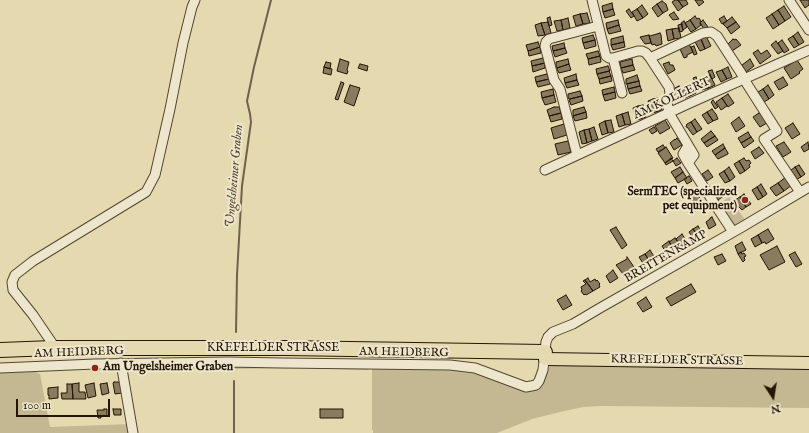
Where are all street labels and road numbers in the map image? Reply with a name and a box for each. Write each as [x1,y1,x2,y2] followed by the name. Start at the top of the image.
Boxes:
[631,75,713,123] street label: AM KOLLERT
[622,228,710,286] street label: BREITENKAMP
[207,342,339,356] street label: KREFELDER STRASSE
[34,344,124,362] street label: AM HEIDBERG
[359,345,449,361] street label: AM HEIDBERG
[611,353,743,369] street label: KREFELDER STRASSE

